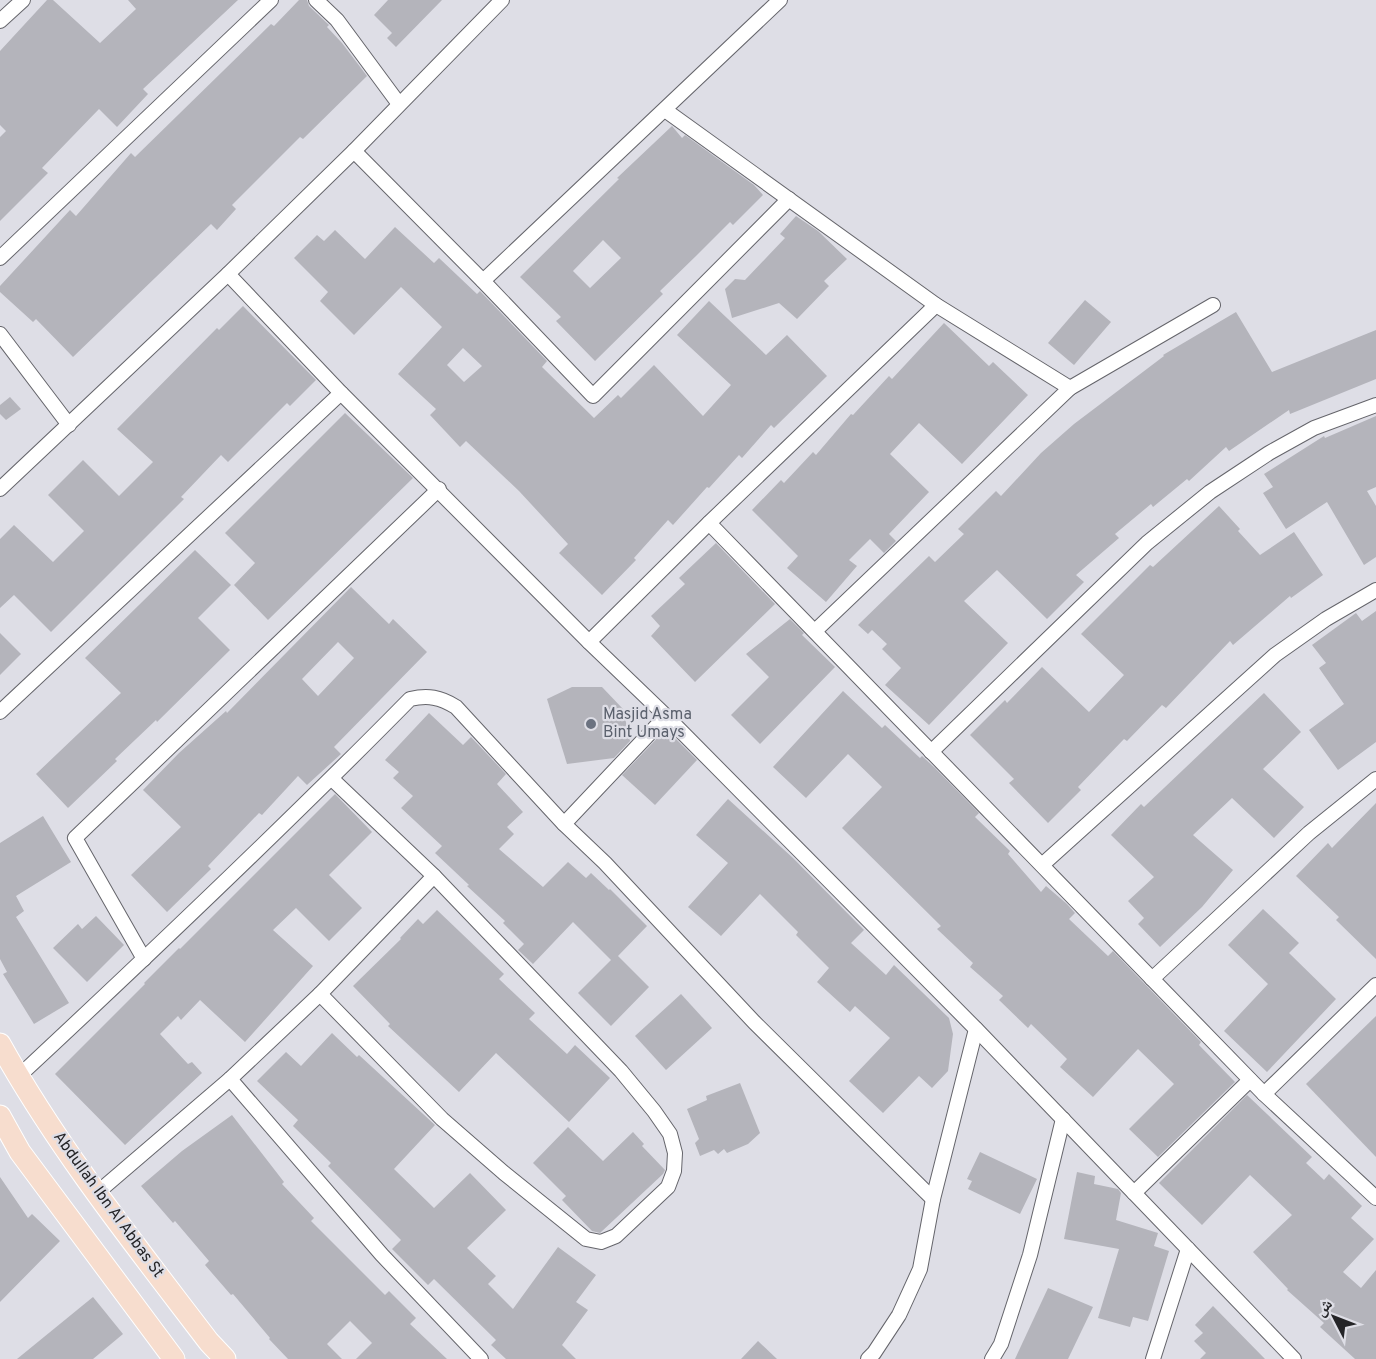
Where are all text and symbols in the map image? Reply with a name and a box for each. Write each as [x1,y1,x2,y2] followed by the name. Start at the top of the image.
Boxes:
[603,705,692,743] place label: Masjid Asma Bint Umays
[584,717,598,731] marker: Masjid Asma Bint Umays
[48,1128,168,1282] street label: Abdullah Ibn Al Abbas St
[1304,1287,1364,1347] north arrow
[1311,1295,1337,1321] text: ش

